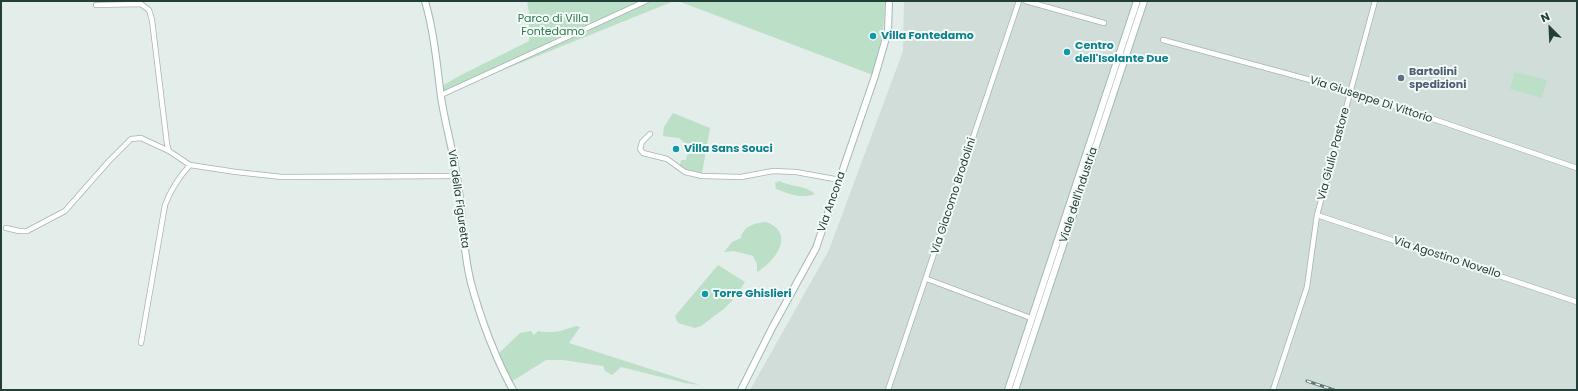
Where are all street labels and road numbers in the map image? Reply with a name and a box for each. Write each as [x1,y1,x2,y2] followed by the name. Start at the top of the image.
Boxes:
[1308,74,1434,126] street label: Via Giuseppe Di Vittorio
[1315,106,1353,202] street label: Via Giulio Pastore
[929,136,979,256] street label: Via Giacomo Brodolini
[1057,146,1101,244] street label: Viale dell'Industria
[445,149,471,249] street label: Via della Figuretta
[815,170,849,234] street label: Via Ancona
[1392,234,1502,282] street label: Via Agostino Novello

